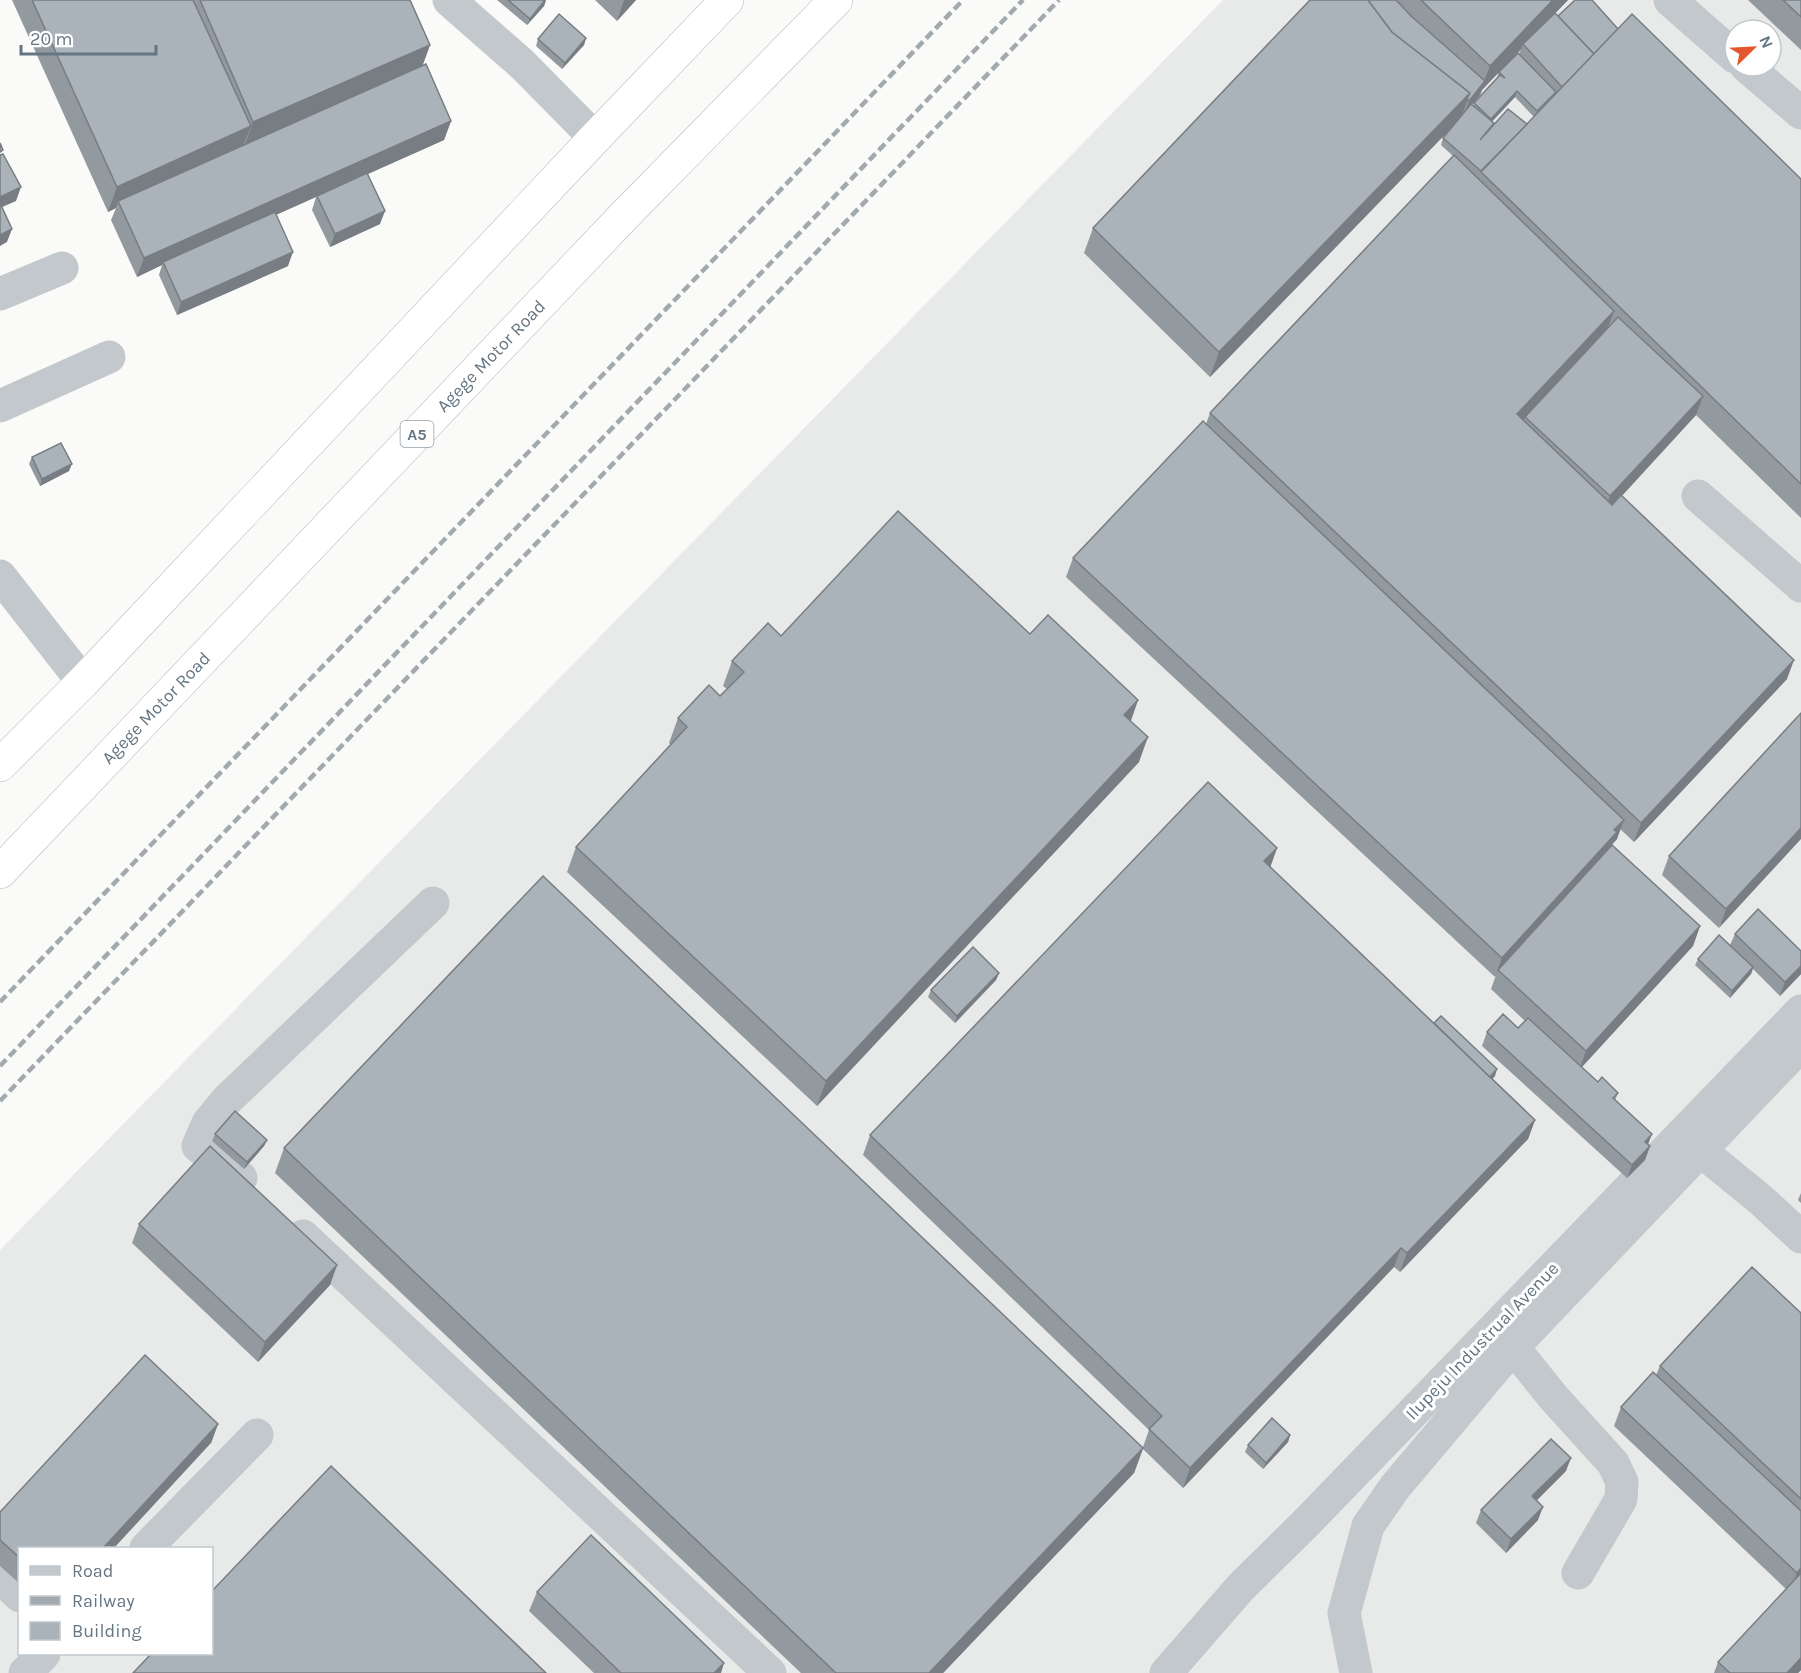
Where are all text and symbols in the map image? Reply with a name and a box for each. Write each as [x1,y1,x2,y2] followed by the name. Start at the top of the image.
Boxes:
[21,18,156,56] scale bar
[1723,18,1783,78] north arrow
[30,28,72,50] text: 20 m
[1755,33,1777,51] text: N
[432,295,550,417] street label: Agege Motor Road
[400,421,434,447] road number: A5
[97,647,215,769] street label: Agege Motor Road
[1401,1257,1563,1425] street label: Ilupeju Industrual Avenue
[18,1547,213,1655] legend
[72,1560,113,1582] text: Road
[72,1590,135,1612] text: Railway
[72,1620,142,1642] text: Building

